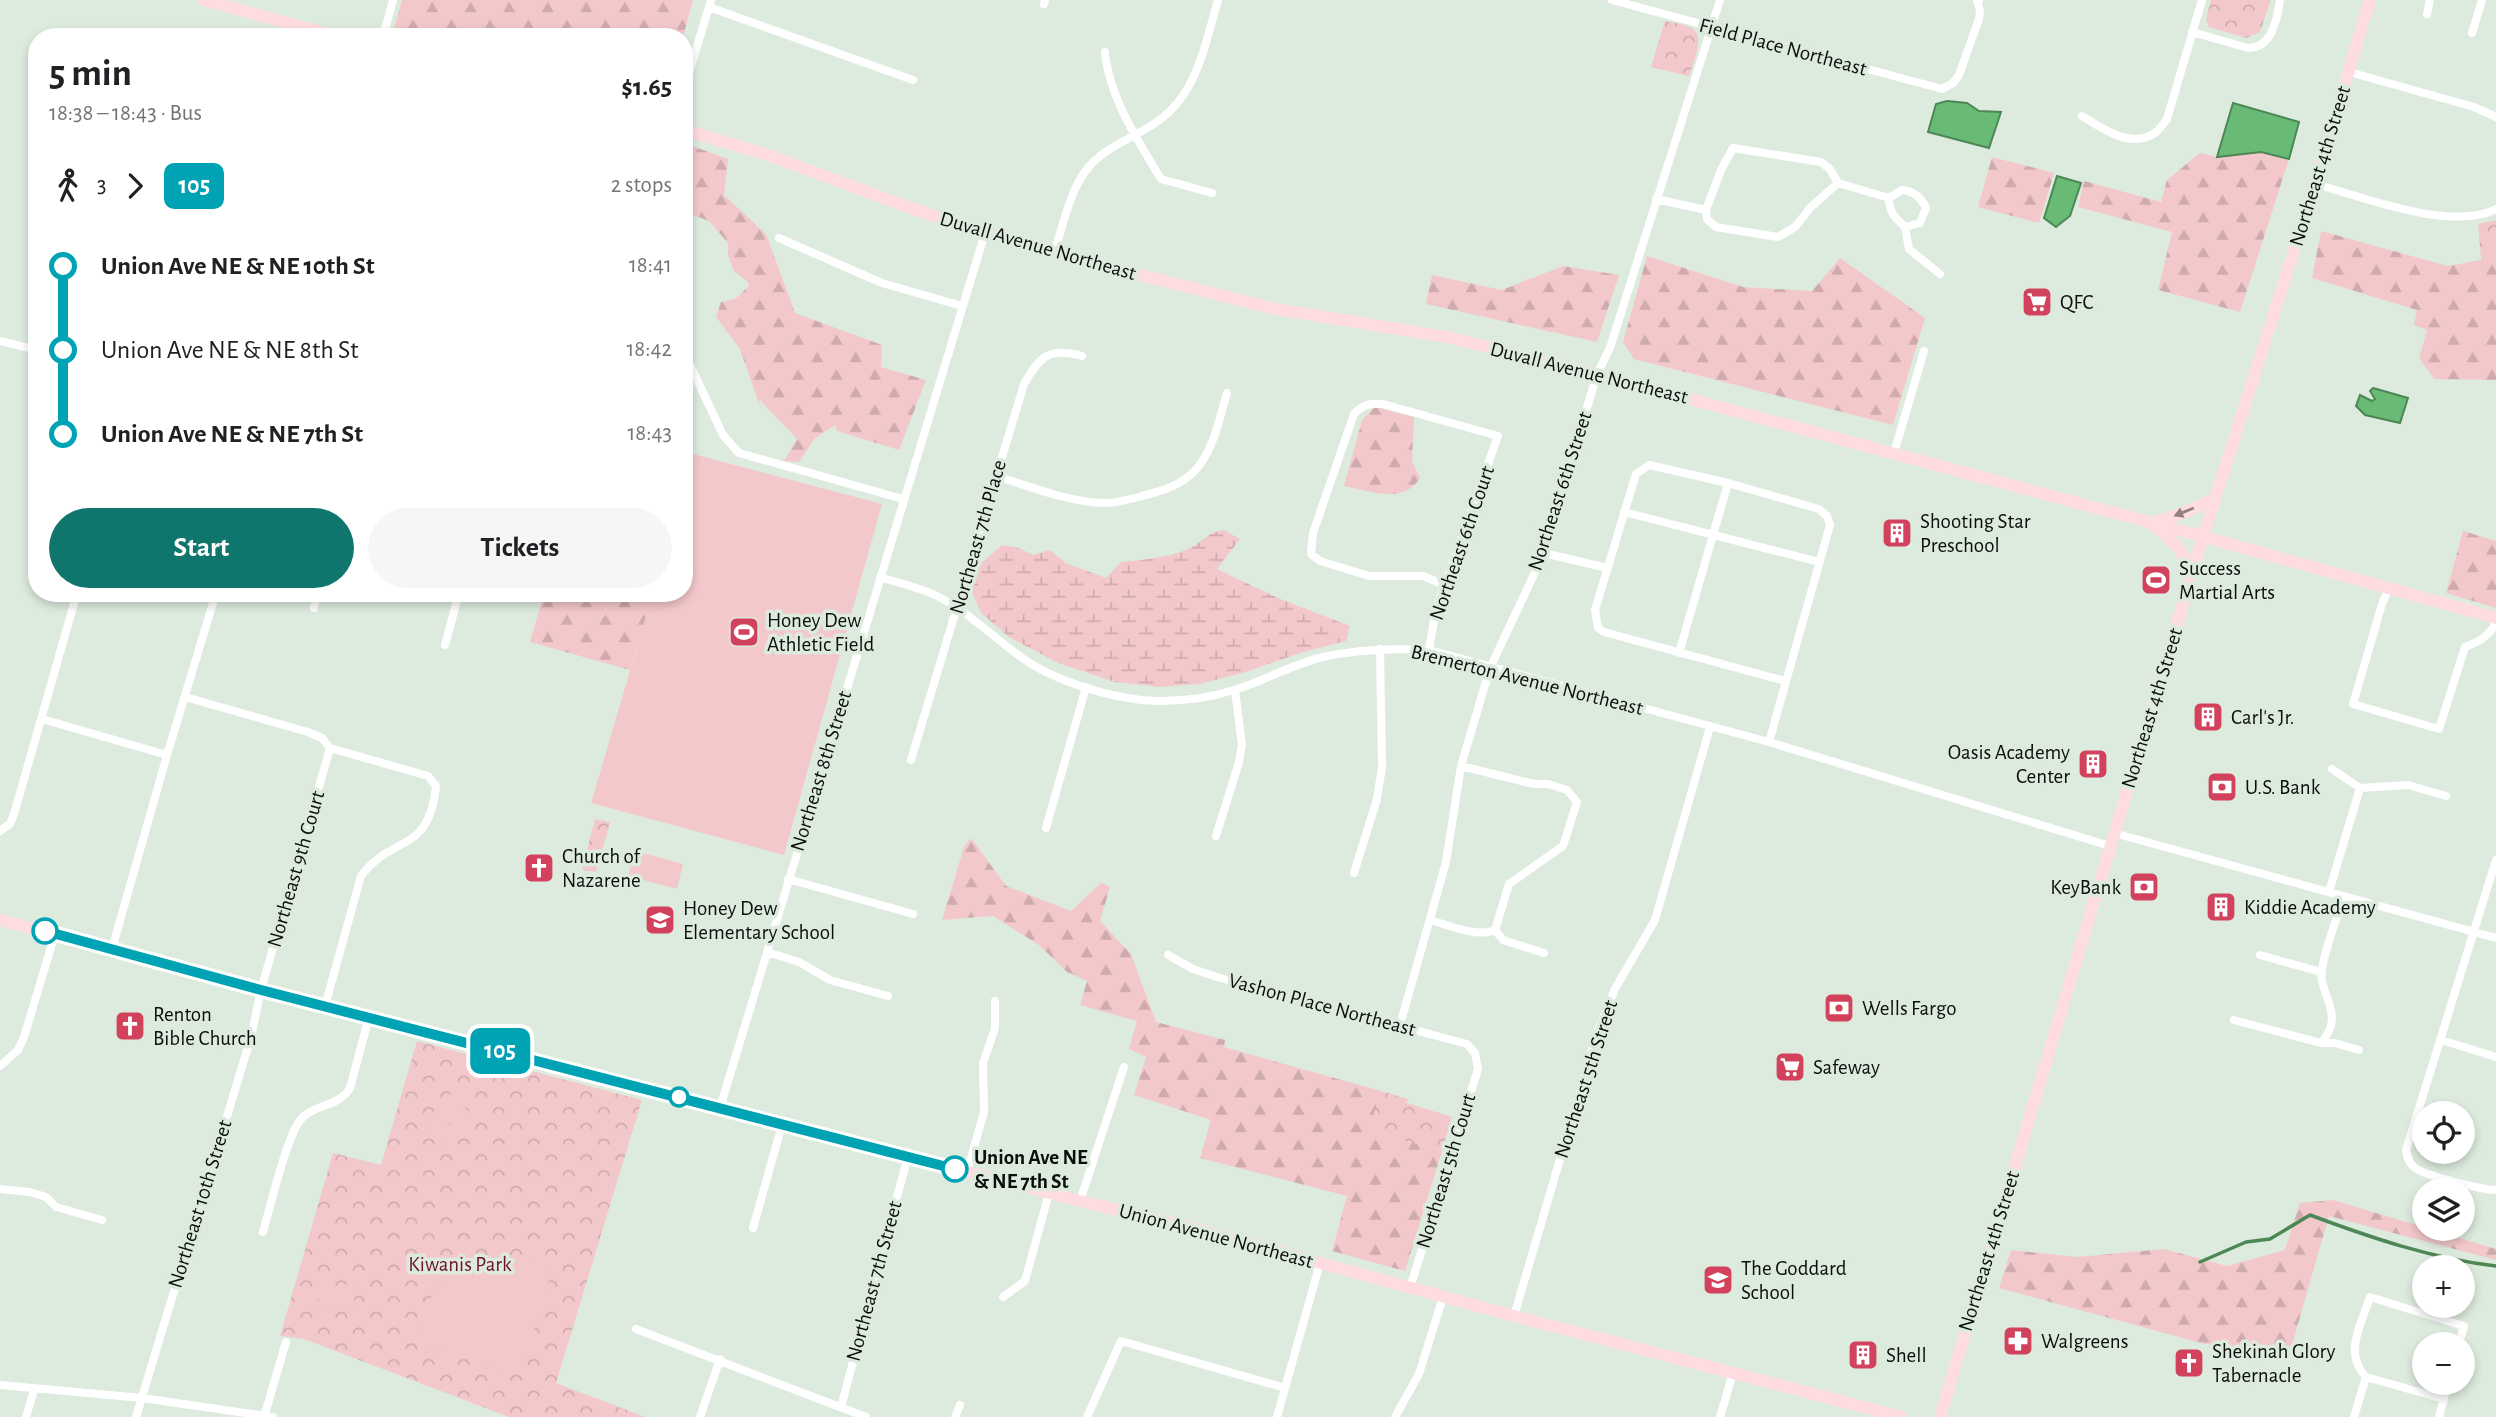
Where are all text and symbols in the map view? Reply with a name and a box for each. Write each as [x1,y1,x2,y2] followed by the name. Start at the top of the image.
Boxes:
[1697,15,1869,80] street label: Field Place Northeast
[49,55,132,93] text: 5 min
[621,74,672,100] text: $1.65
[2286,83,2354,249] street label: Northeast 4th Street
[49,102,202,125] text: 18:38 – 18:43 · Bus
[49,167,87,205] icon: walk
[116,167,154,205] icon: forward
[97,174,106,197] text: 3
[178,174,210,198] text: 105
[611,174,672,197] text: 2 stops
[938,208,1139,284] street label: Duvall Avenue Northeast
[101,253,375,279] text: Union Ave NE & NE 10th St
[629,254,672,277] text: 18:41
[2020,285,2054,319] supermarket icon: QFC
[2060,292,2094,313] place label: QFC
[101,337,359,363] text: Union Ave NE & NE 8th St
[626,338,672,361] text: 18:42
[1488,338,1690,408] street label: Duvall Avenue Northeast
[1524,408,1596,573] street label: Northeast 6th Street
[101,421,363,447] text: Union Ave NE & NE 7th St
[627,422,672,445] text: 18:43
[946,458,1010,616] street label: Northeast 7th Place
[1426,463,1498,623] street label: Northeast 6th Court
[2174,506,2194,518] one-way arrow
[49,508,354,588] button: Start
[368,508,672,588] button: Tickets
[1920,511,2031,556] place label: Shooting Star Preschool
[1880,516,1914,550] building icon: Shooting Star Preschool
[2179,558,2275,603] place label: Success Martial Arts
[2139,563,2173,597] sports icon: Success Martial Arts
[767,610,875,655] place label: Honey Dew Athletic Field
[727,615,761,649] sports icon: Honey Dew Athletic Field
[2118,625,2186,791] street label: Northeast 4th Street
[1409,641,1646,719] street label: Bremerton Avenue Northeast
[787,688,855,854] street label: Northeast 8th Street
[2191,700,2225,734] building icon: Carl's Jr.
[2231,707,2294,728] place label: Carl's Jr.
[1948,742,2070,787] place label: Oasis Academy Center
[2076,747,2110,781] building icon: Oasis Academy Center
[2205,770,2239,804] bank icon: U.S. Bank
[2245,777,2321,798] place label: U.S. Bank
[264,788,328,950] street label: Northeast 9th Court
[562,846,641,891] place label: Church of Nazarene
[522,851,556,885] church icon: Church of Nazarene
[2127,870,2161,904] bank icon: KeyBank
[2050,877,2121,898] place label: KeyBank
[2204,890,2238,924] building icon: Kiddie Academy
[2244,897,2376,918] place label: Kiddie Academy
[683,898,835,943] place label: Honey Dew Elementary School
[643,903,677,937] school or university icon: Honey Dew Elementary School
[32,918,58,944] unlabelled marker
[1226,970,1418,1040] street label: Vashon Place Northeast
[1822,991,1856,1025] bank icon: Wells Fargo
[1551,997,1622,1161] street label: Northeast 5th Street
[1862,998,1956,1019] place label: Wells Fargo
[153,1004,257,1049] place label: Renton Bible Church
[113,1009,147,1043] church icon: Renton Bible Church
[460,1028,540,1074] line badge: 105
[484,1039,516,1063] text: 105
[1773,1050,1807,1084] supermarket icon: Safeway
[1813,1057,1880,1078] place label: Safeway
[669,1087,689,1107] unlabelled marker
[1413,1091,1480,1251] street label: Northeast 5th Court
[2412,1101,2475,1395] map controls
[2412,1101,2475,1164] button: locate
[164,1117,236,1291] street label: Northeast 10th Street
[974,1147,1088,1192] place label: Union Ave NE & NE 7th St
[942,1156,968,1182] marker: Union Ave NE & NE 7th St
[1955,1168,2023,1334] street label: Northeast 4th Street
[2412,1178,2475,1241] button: layers
[843,1198,906,1363] street label: Northeast 7th Street
[1117,1200,1316,1272] street label: Union Avenue Northeast
[408,1254,512,1275] park label: Kiwanis Park
[2412,1255,2475,1318] button: +
[1741,1258,1847,1303] place label: The Goddard School
[1701,1263,1735,1297] school or university icon: The Goddard School
[2001,1324,2035,1358] pharmacy icon: Walgreens
[2041,1331,2128,1352] place label: Walgreens
[2412,1332,2475,1395] button: −
[1846,1338,1880,1372] building icon: Shell
[2212,1341,2336,1386] place label: Shekinah Glory Tabernacle
[1886,1345,1927,1366] place label: Shell
[2172,1346,2206,1380] church icon: Shekinah Glory Tabernacle

